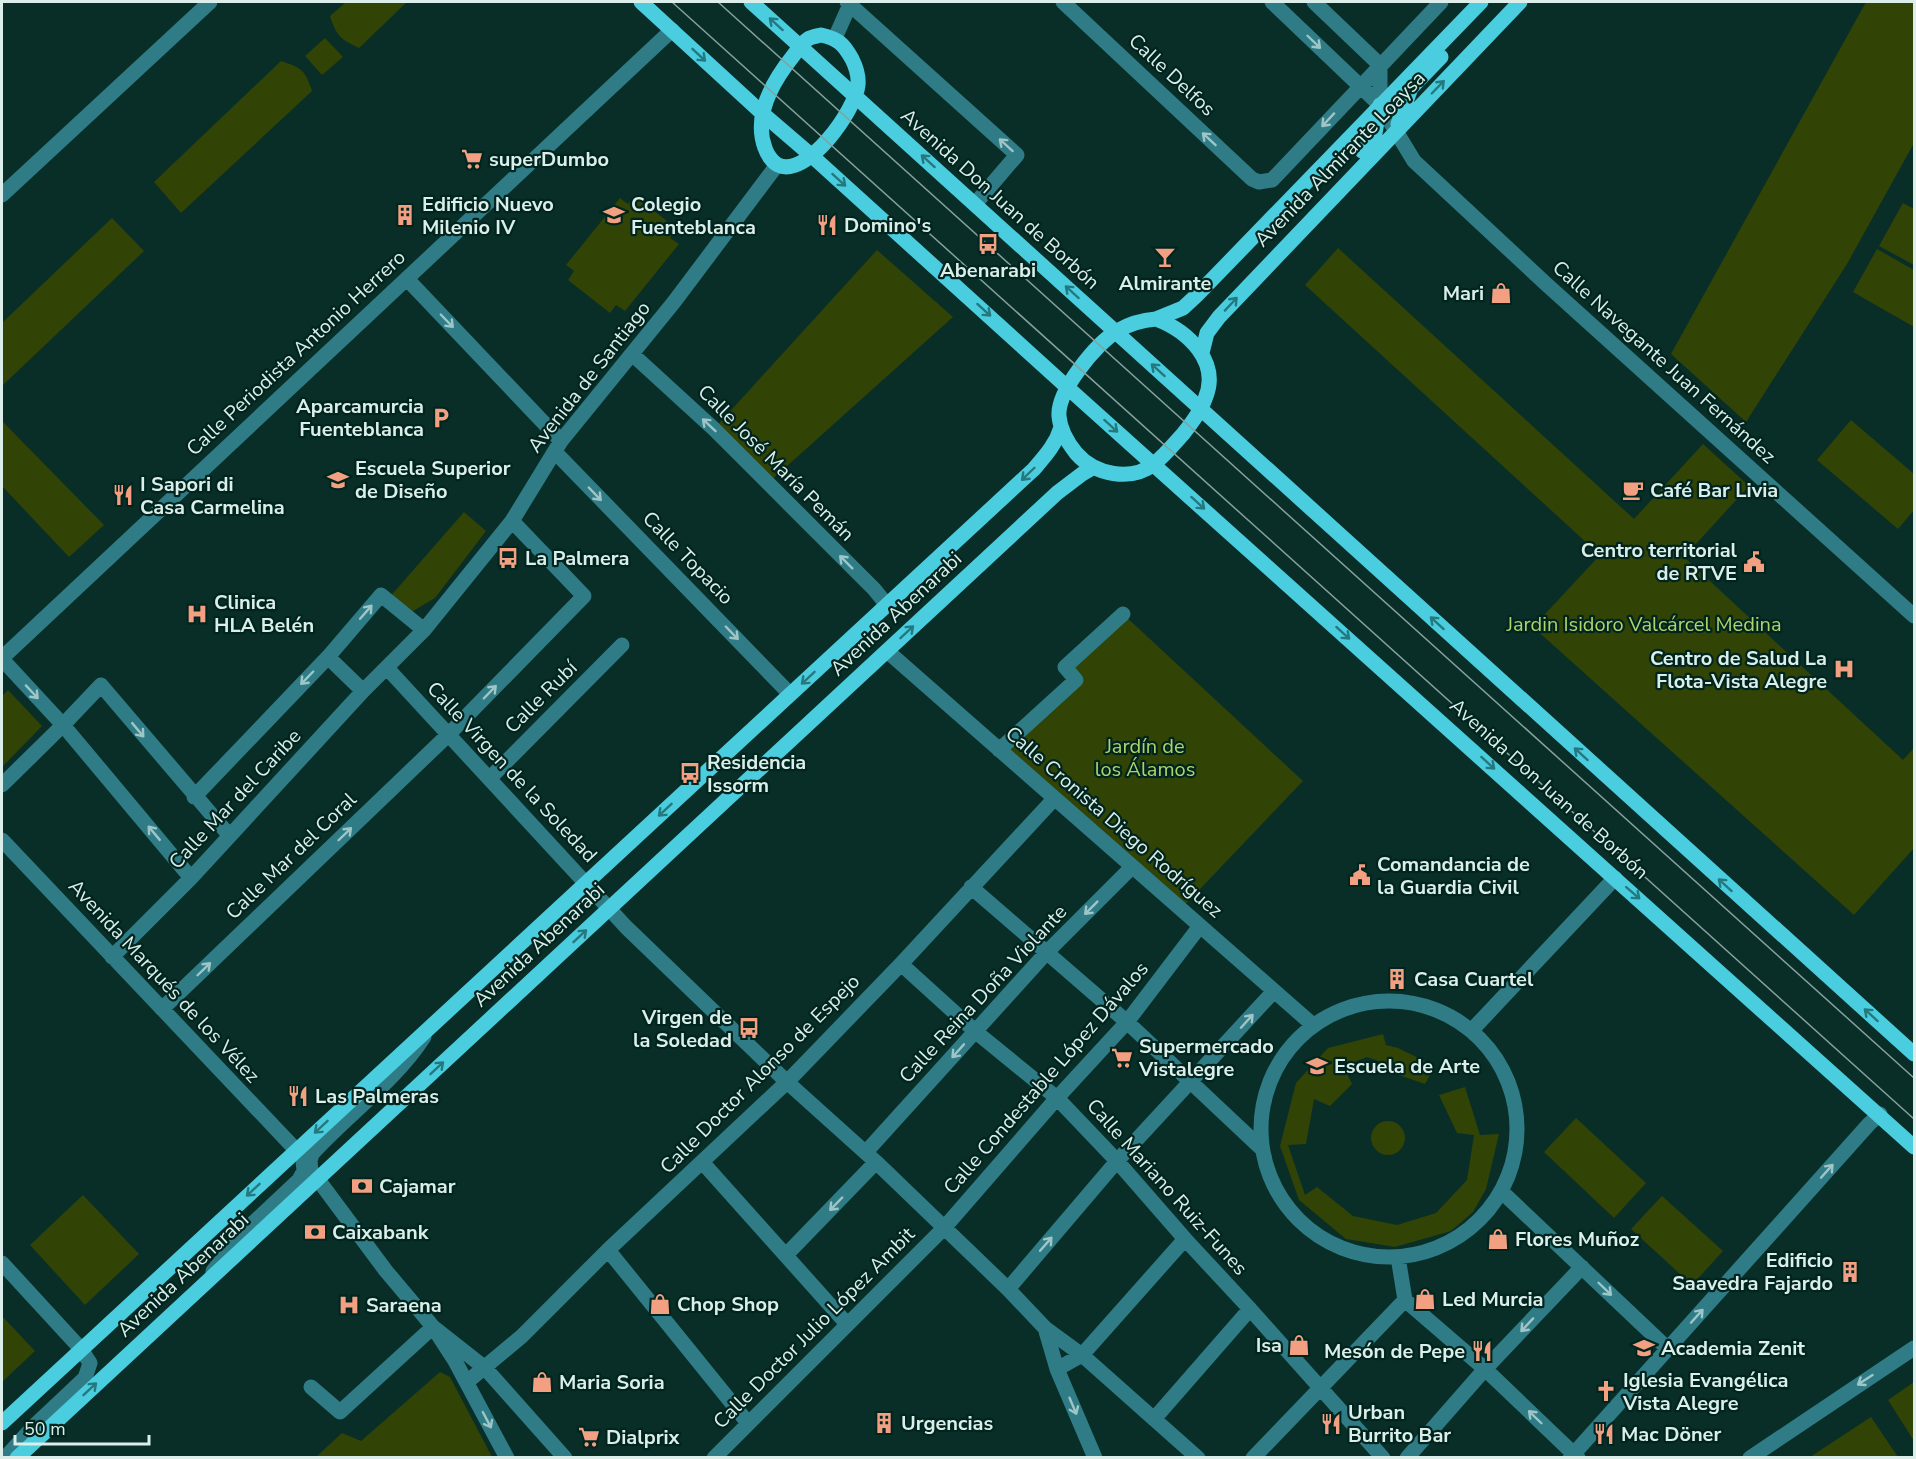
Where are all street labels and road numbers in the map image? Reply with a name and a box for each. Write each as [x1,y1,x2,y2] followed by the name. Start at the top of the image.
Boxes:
[1123,28,1221,122] street label: Calle Delfos
[1249,65,1431,253] street label: Avenida Almirante Loaysa
[895,102,1105,296] street label: Avenida Don Juan de Borbón
[181,244,411,462] street label: Calle Periodista Antonio Herrero
[1547,254,1781,470] street label: Calle Navegante Juan Fernández
[521,296,657,458] street label: Avenida de Santiago
[692,379,860,547] street label: Calle José María Pemán
[637,505,739,611] street label: Calle Topacio
[824,546,968,682] street label: Avenida Abenarabi
[499,654,584,739] street label: Calle Rubí
[421,676,603,868] street label: Calle Virgen de la Soledad
[1444,692,1654,886] street label: Avenida Don Juan de Borbón
[1000,720,1228,924] street label: Calle Cronista Diego Rodríguez
[163,723,307,875] street label: Calle Mar del Caribe
[220,786,362,925] street label: Calle Mar del Coral
[62,873,266,1089] street label: Avenida Marqués de los Vélez
[467,877,611,1013] street label: Avenida Abenarabi
[893,899,1073,1089] street label: Calle Reina Doña Violante
[937,956,1155,1200] street label: Calle Condestable López Dávalos
[654,968,866,1180] street label: Calle Doctor Alonso de Espejo
[1080,1093,1254,1281] street label: Calle Mariano Ruiz-Funes
[111,1207,255,1343] street label: Avenida Abenarabi
[707,1221,921,1435] street label: Calle Doctor Julio López Ambit

